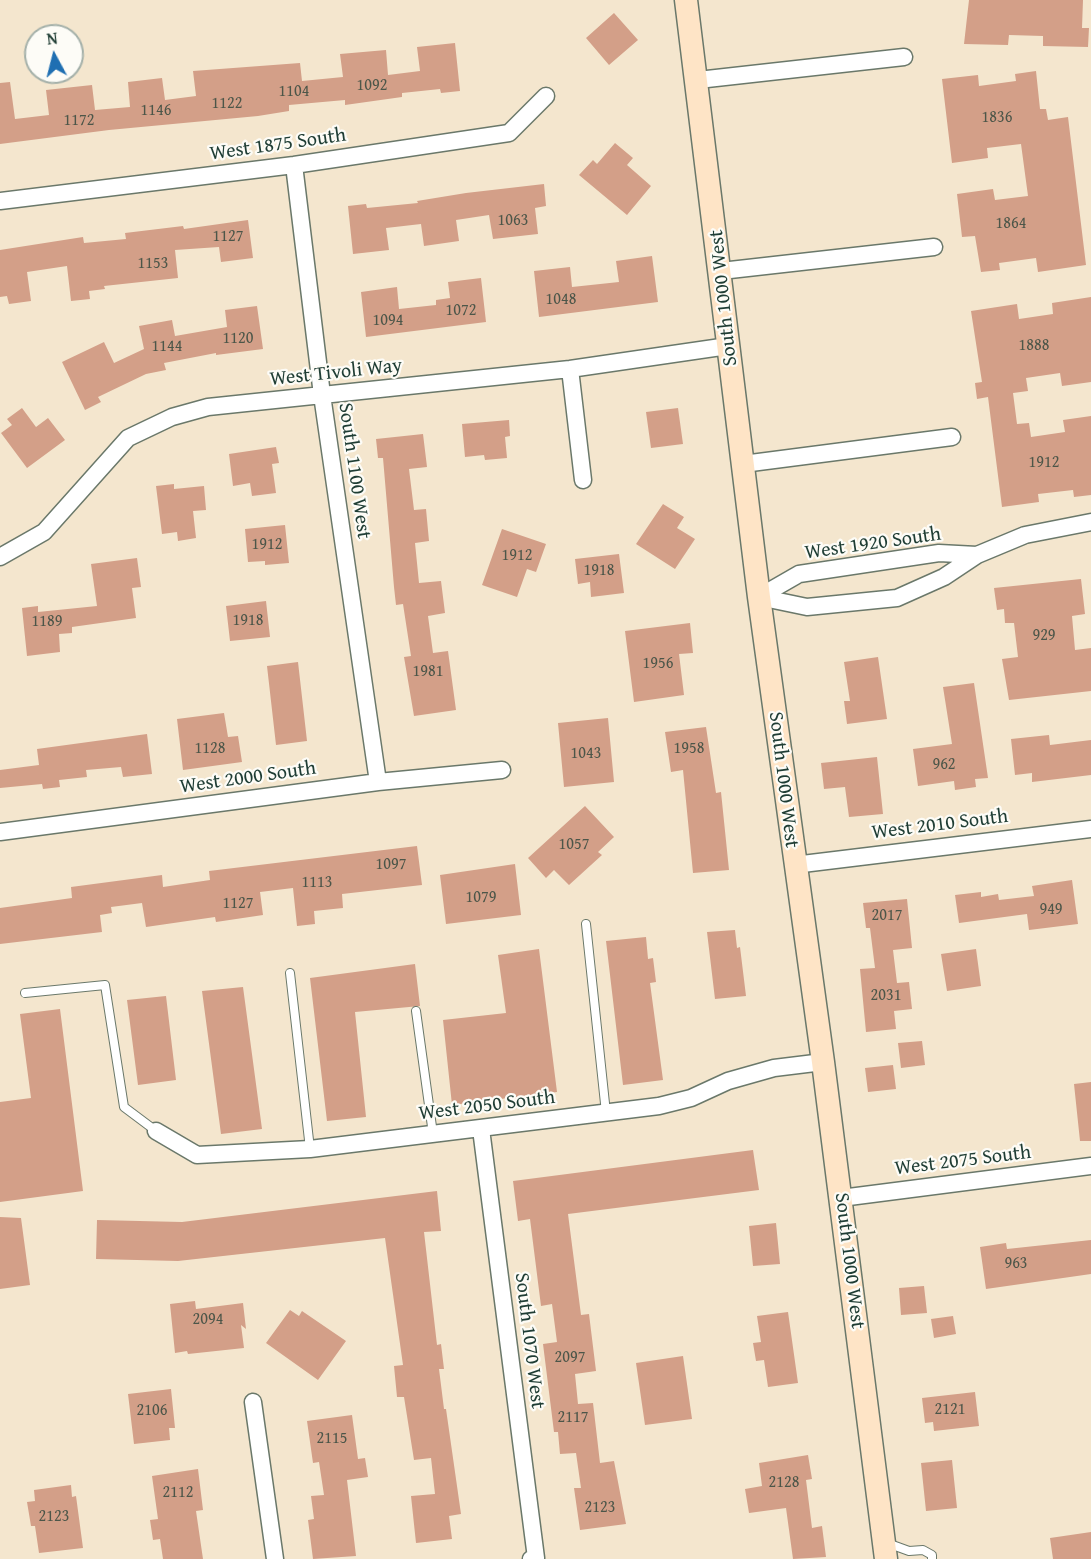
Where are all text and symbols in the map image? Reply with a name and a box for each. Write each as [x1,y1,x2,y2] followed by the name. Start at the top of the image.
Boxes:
[24,24,84,84] north arrow
[45,26,59,51] text: N
[357,76,387,96] house number: 1092
[279,82,309,102] house number: 1104
[212,94,242,114] house number: 1122
[141,101,171,121] house number: 1146
[982,108,1012,128] house number: 1836
[64,111,94,131] house number: 1172
[208,124,348,166] street label: West 1875 South
[498,211,528,231] house number: 1063
[996,214,1026,234] house number: 1864
[213,227,243,247] house number: 1127
[705,229,743,367] street label: South 1000 West
[138,254,168,274] house number: 1153
[546,290,576,310] house number: 1048
[446,301,476,321] house number: 1072
[373,311,403,331] house number: 1094
[223,329,253,349] house number: 1120
[1019,336,1049,356] house number: 1888
[152,337,182,357] house number: 1144
[269,354,403,392] street label: West Tivoli Way
[333,401,375,541] street label: South 1100 West
[1029,453,1059,473] house number: 1912
[803,523,943,565] street label: West 1920 South
[252,535,282,555] house number: 1912
[502,546,532,566] house number: 1912
[584,561,614,581] house number: 1918
[233,611,263,631] house number: 1918
[32,612,62,632] house number: 1189
[1032,626,1056,646] house number: 929
[643,654,673,674] house number: 1956
[413,662,443,682] house number: 1981
[763,711,803,849] street label: South 1000 West
[195,739,225,759] house number: 1128
[674,739,704,759] house number: 1958
[571,744,601,764] house number: 1043
[932,755,956,775] house number: 962
[178,757,318,799] street label: West 2000 South
[871,805,1009,845] street label: West 2010 South
[559,835,589,855] house number: 1057
[376,855,406,875] house number: 1097
[302,873,332,893] house number: 1113
[466,888,496,908] house number: 1079
[223,894,253,914] house number: 1127
[1039,900,1063,920] house number: 949
[872,906,902,926] house number: 2017
[871,986,901,1006] house number: 2031
[418,1086,556,1126] street label: West 2050 South
[894,1141,1032,1181] street label: West 2075 South
[829,1192,869,1330] street label: South 1000 West
[1004,1254,1028,1274] house number: 963
[509,1272,549,1410] street label: South 1070 West
[193,1310,223,1330] house number: 2094
[555,1348,585,1368] house number: 2097
[935,1400,965,1420] house number: 2121
[137,1401,167,1421] house number: 2106
[558,1408,588,1428] house number: 2117
[317,1429,347,1449] house number: 2115
[769,1473,799,1493] house number: 2128
[163,1483,193,1503] house number: 2112
[585,1498,615,1518] house number: 2123
[39,1507,69,1527] house number: 2123

